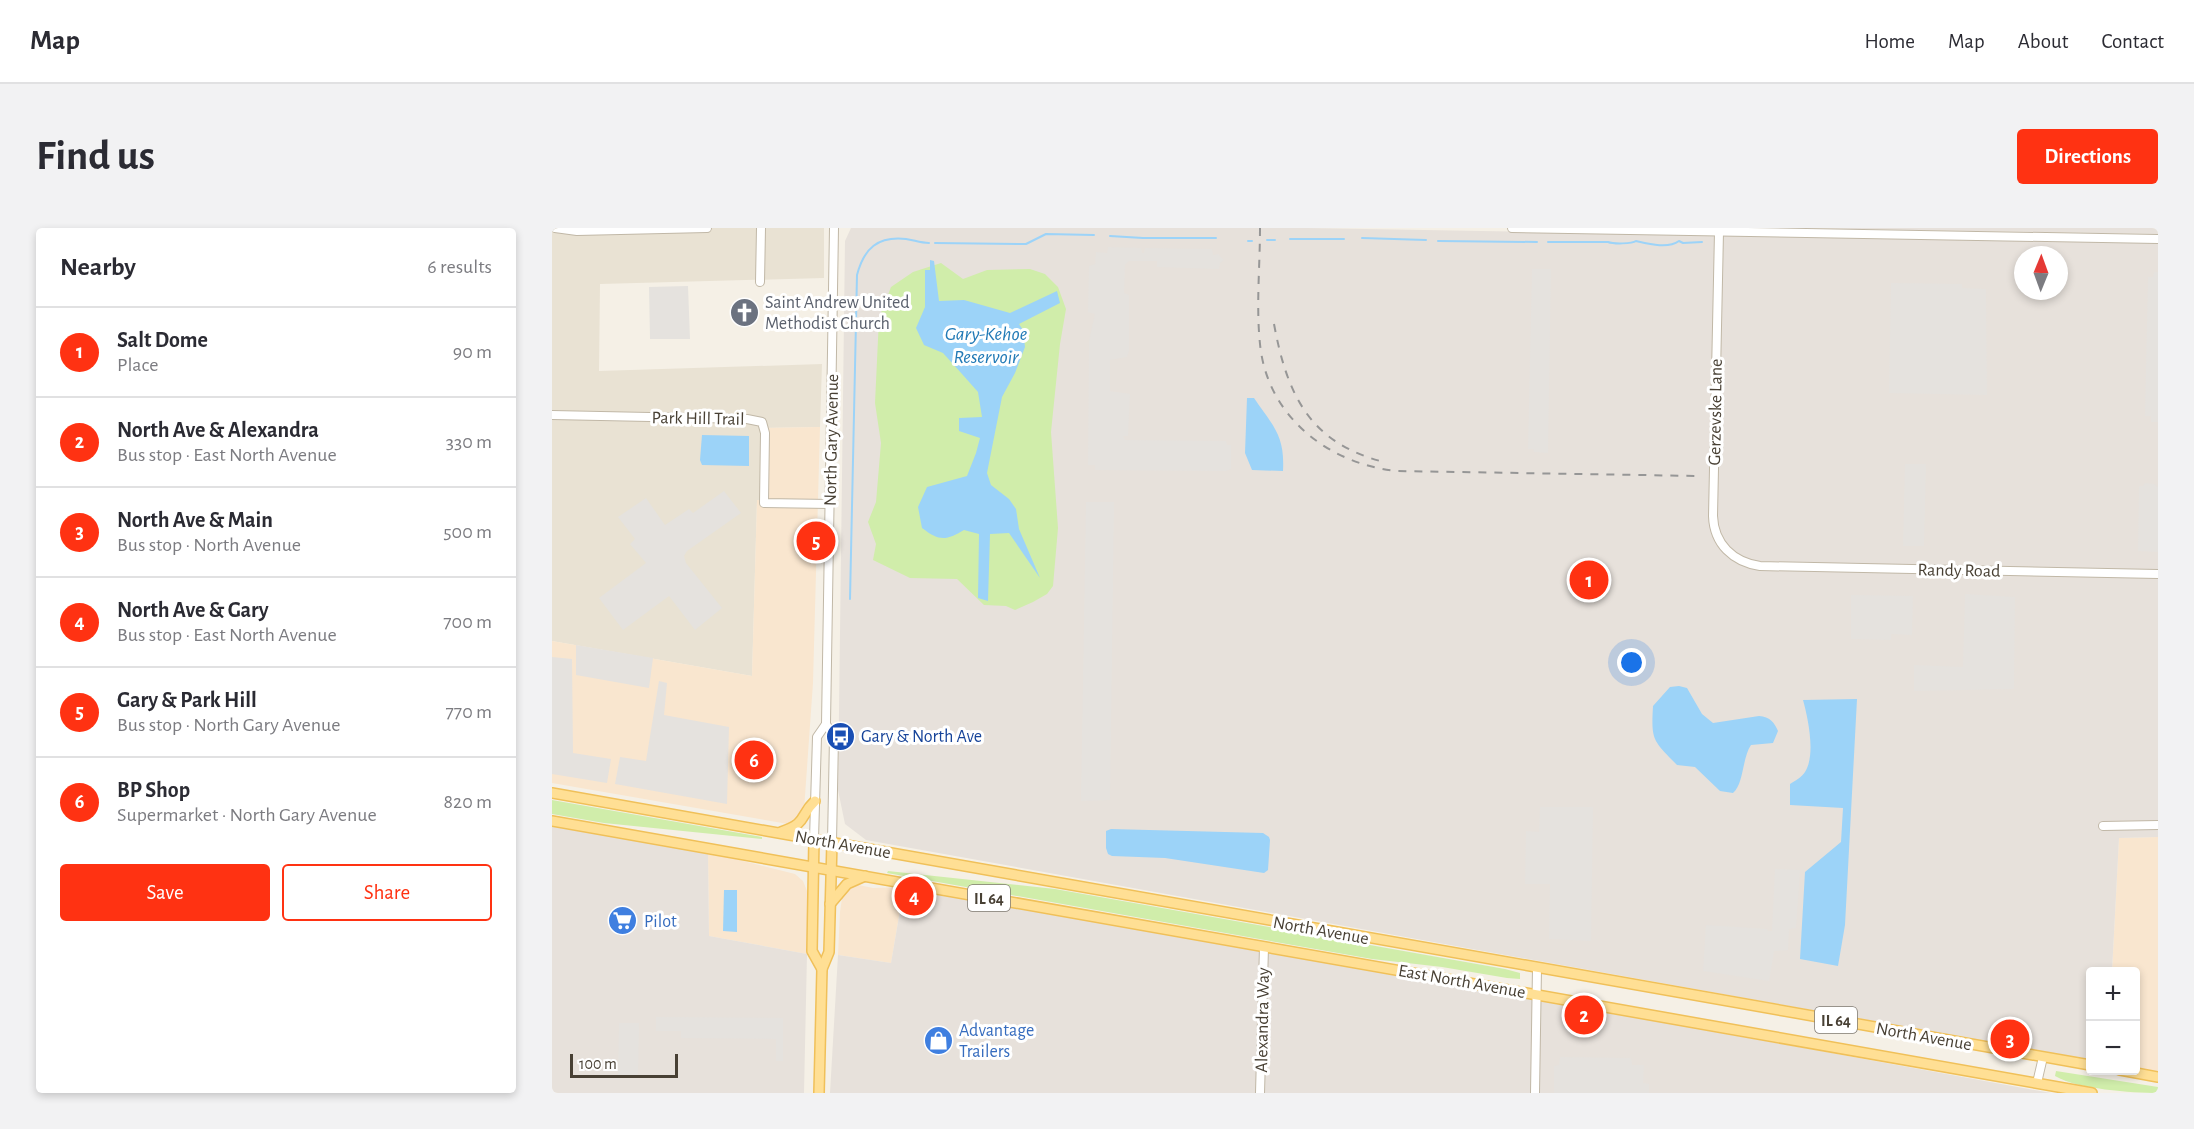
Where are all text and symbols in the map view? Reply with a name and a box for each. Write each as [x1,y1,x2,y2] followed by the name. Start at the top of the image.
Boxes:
[30,27,80,55] text: Map
[1864,31,1915,52] text: Home
[1948,31,1985,52] text: Map
[2018,31,2068,52] text: About
[2101,31,2164,52] text: Contact
[2017,129,2158,184] button: Directions
[36,135,155,177] text: Find us
[2014,246,2068,300] north arrow
[60,254,136,280] text: Nearby
[427,257,492,277] text: 6 results
[765,294,910,333] place label: Saint Andrew United Methodist Church
[728,296,760,328] church icon: Saint Andrew United Methodist Church
[945,324,1028,367] water label: Gary-Kehoe Reservoir
[117,329,208,351] text: Salt Dome
[76,342,83,362] text: 1
[453,342,492,362] text: 90 m
[117,355,158,375] text: Place
[1706,359,1726,466] street label: Gerzevske Lane
[822,374,842,506] street label: North Gary Avenue
[651,409,745,429] street label: Park Hill Trail
[117,419,319,441] text: North Ave & Alexandra
[75,432,84,452] text: 2
[446,432,492,452] text: 330 m
[117,445,337,465] text: Bus stop · East North Avenue
[117,509,273,531] text: North Ave & Main
[796,518,836,564] pin: 5
[75,522,84,542] text: 3
[443,522,492,542] text: 500 m
[117,535,301,555] text: Bus stop · North Avenue
[1570,558,1608,602] pin: 1
[1917,561,2001,581] street label: Randy Road
[117,599,269,621] text: North Ave & Gary
[74,612,85,632] text: 4
[443,612,492,632] text: 700 m
[117,625,337,645] text: Bus stop · East North Avenue
[1617,648,1646,677] your location
[117,689,257,711] text: Gary & Park Hill
[75,702,84,722] text: 5
[445,702,492,722] text: 770 m
[117,715,340,735] text: Bus stop · North Gary Avenue
[824,720,856,752] bus stop icon: Gary & North Ave
[861,728,982,746] place label: Gary & North Ave
[734,738,774,782] pin: 6
[117,779,190,801] text: BP Shop
[75,792,84,812] text: 6
[444,792,492,812] text: 820 m
[117,805,377,825] text: Supermarket · North Gary Avenue
[794,828,892,862] street label: North Avenue
[60,864,270,921] button: Save
[282,864,492,921] button: Share
[894,874,934,918] pin: 4
[968,885,1010,911] road number: IL 64
[607,905,639,937] supermarket icon: Pilot
[644,913,677,931] place label: Pilot
[1272,914,1370,948] street label: North Avenue
[1397,962,1527,1002] street label: East North Avenue
[1253,967,1273,1073] street label: Alexandra Way
[2086,967,2140,1075] map controls
[2086,967,2140,1021] button: +
[1564,992,1604,1038] pin: 2
[1815,1007,1857,1033] road number: IL 64
[1990,1016,2030,1062] pin: 3
[1875,1020,1973,1054] street label: North Avenue
[2086,1021,2140,1075] button: −
[959,1022,1034,1061] place label: Advantage Trailers
[922,1024,954,1056] shop icon: Advantage Trailers
[570,1051,678,1078] scale bar
[579,1056,617,1072] text: 100 m

